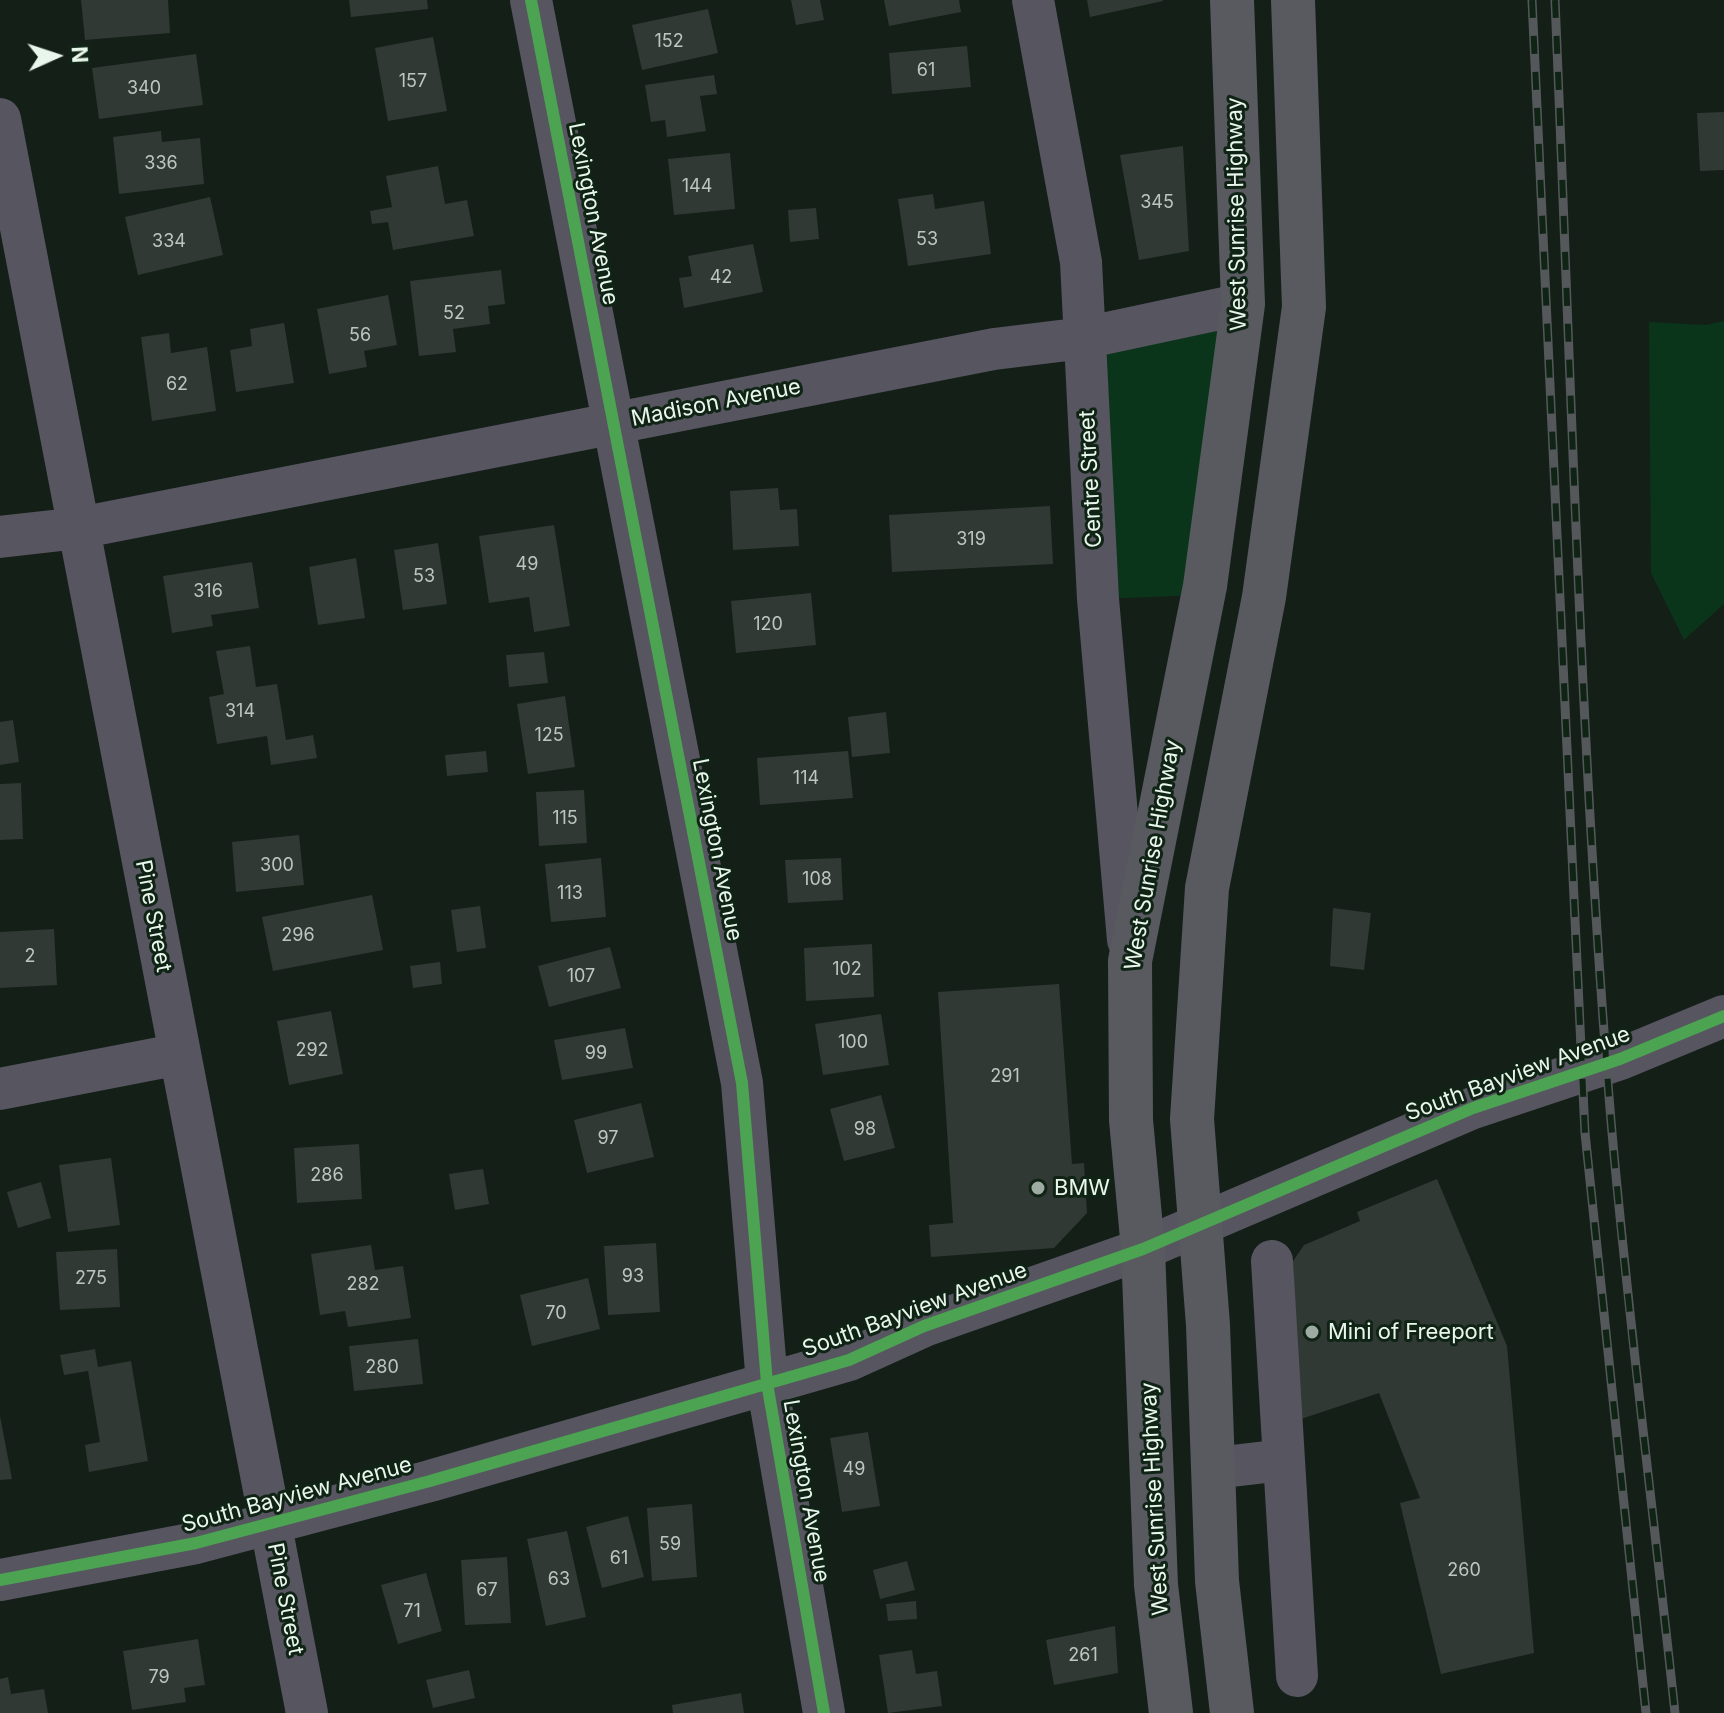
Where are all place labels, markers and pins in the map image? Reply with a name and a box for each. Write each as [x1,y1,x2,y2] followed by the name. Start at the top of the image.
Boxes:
[1054,1175,1110,1201] place label: BMW
[1029,1179,1047,1197] marker: BMW
[1328,1319,1494,1345] place label: Mini of Freeport
[1303,1323,1321,1341] marker: Mini of Freeport

